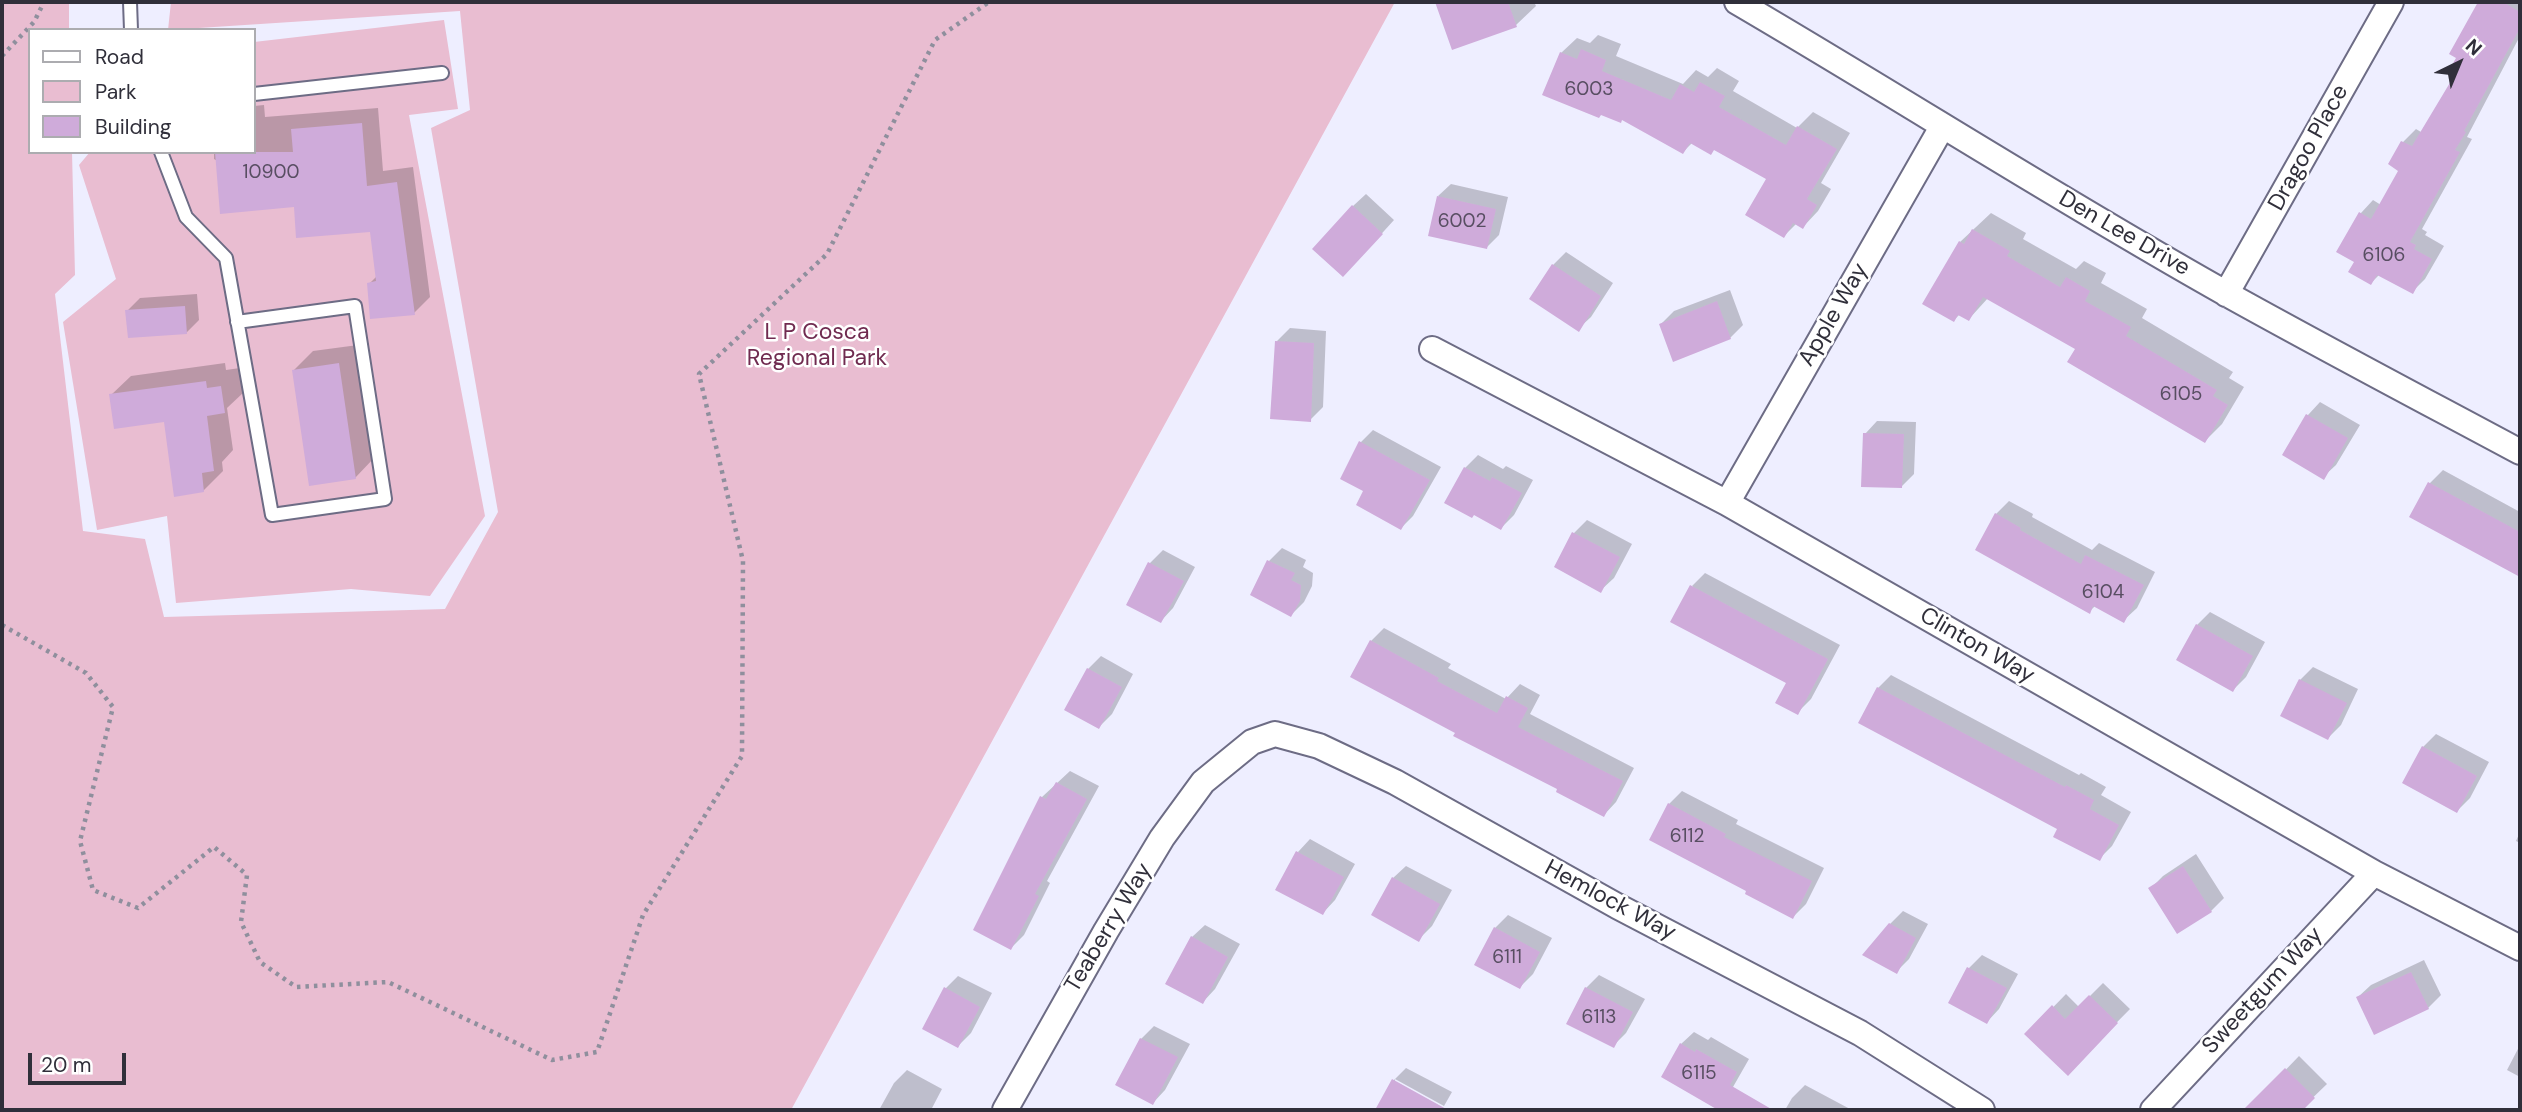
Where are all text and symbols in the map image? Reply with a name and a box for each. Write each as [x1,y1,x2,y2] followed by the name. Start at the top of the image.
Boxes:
[28,28,256,154] legend
[2424,28,2494,98] north arrow
[2460,33,2487,61] text: N
[95,43,144,71] text: Road
[95,78,136,106] text: Park
[1564,79,1614,101] house number: 6003
[2263,80,2355,216] street label: Dragoo Place
[95,113,171,141] text: Building
[243,162,299,184] house number: 10900
[2054,185,2194,283] street label: Den Lee Drive
[1438,211,1486,233] house number: 6002
[2363,245,2405,267] house number: 6106
[1793,259,1875,371] street label: Apple Way
[747,319,887,373] park label: L P Cosca Regional Park
[2160,384,2202,406] house number: 6105
[2082,582,2124,604] house number: 6104
[1915,602,2039,690] street label: Clinton Way
[1670,826,1704,848] house number: 6112
[1540,855,1680,947] street label: Hemlock Way
[1060,858,1158,998] street label: Teaberry Way
[2197,922,2329,1060] street label: Sweetgum Way
[1492,947,1522,969] house number: 6111
[1581,1007,1617,1029] house number: 6113
[32,1038,130,1082] scale bar
[41,1051,92,1079] text: 20 m
[1681,1063,1717,1085] house number: 6115

